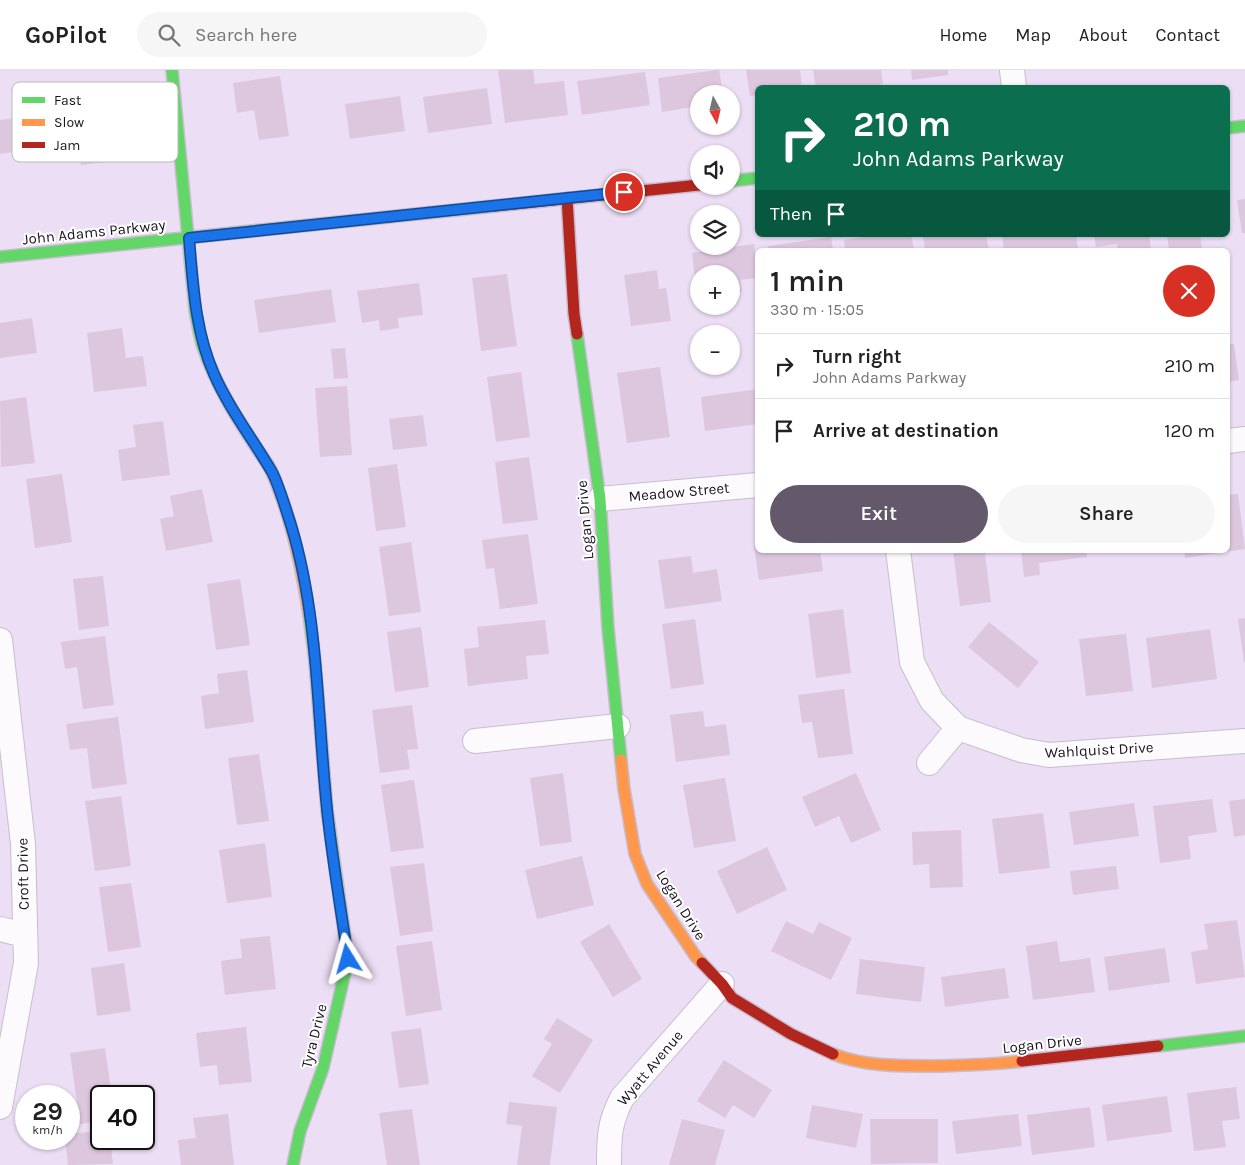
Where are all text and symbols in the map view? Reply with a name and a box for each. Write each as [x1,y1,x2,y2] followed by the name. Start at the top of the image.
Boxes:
[137,12,487,57] search box
[25,21,107,49] text: GoPilot
[155,21,183,49] icon: search
[195,24,297,46] text: Search here
[939,24,987,46] text: Home
[1015,24,1051,46] text: Map
[1079,24,1128,46] text: About
[1156,24,1220,46] text: Contact
[12,82,178,162] legend
[690,85,740,135] north arrow
[690,85,740,375] map controls
[54,92,81,109] text: Fast
[853,104,951,145] text: 210 m
[770,105,835,170] icon: right
[54,114,84,131] text: Slow
[54,137,80,154] text: Jam
[690,145,740,195] button: sound
[853,146,1064,172] text: John Adams Parkway
[603,171,645,213] pin
[610,178,638,206] icon: arrive
[822,200,850,228] icon: arrive
[770,203,812,225] text: Then
[690,205,740,255] button: layers
[22,216,166,248] street label: John Adams Parkway
[770,263,844,299] text: 1 min
[690,265,740,315] button: +
[1163,265,1215,317] button: close
[770,300,864,319] text: 330 m · 15:05
[690,325,740,375] button: −
[813,346,902,368] text: Turn right
[770,352,798,380] icon: right
[1164,355,1215,377] text: 210 m
[813,368,966,387] text: John Adams Parkway
[770,417,798,445] icon: arrive
[813,420,999,442] text: Arrive at destination
[1164,420,1215,442] text: 120 m
[628,479,731,505] street label: Meadow Street
[573,480,597,560] street label: Logan Drive
[770,485,988,543] button: Exit
[998,485,1215,543] button: Share
[1044,738,1154,762] street label: Wahlquist Drive
[13,838,33,910] street label: Croft Drive
[652,866,710,944] street label: Logan Drive
[321,932,373,984] position arrow
[297,1002,331,1070] street label: Tyra Drive
[613,1027,687,1109] street label: Wyatt Avenue
[1001,1031,1083,1057] street label: Logan Drive
[90,1085,155,1150] speed limit sign: 40
[32,1097,63,1126] text: 29
[32,1123,63,1137] text: km/h

